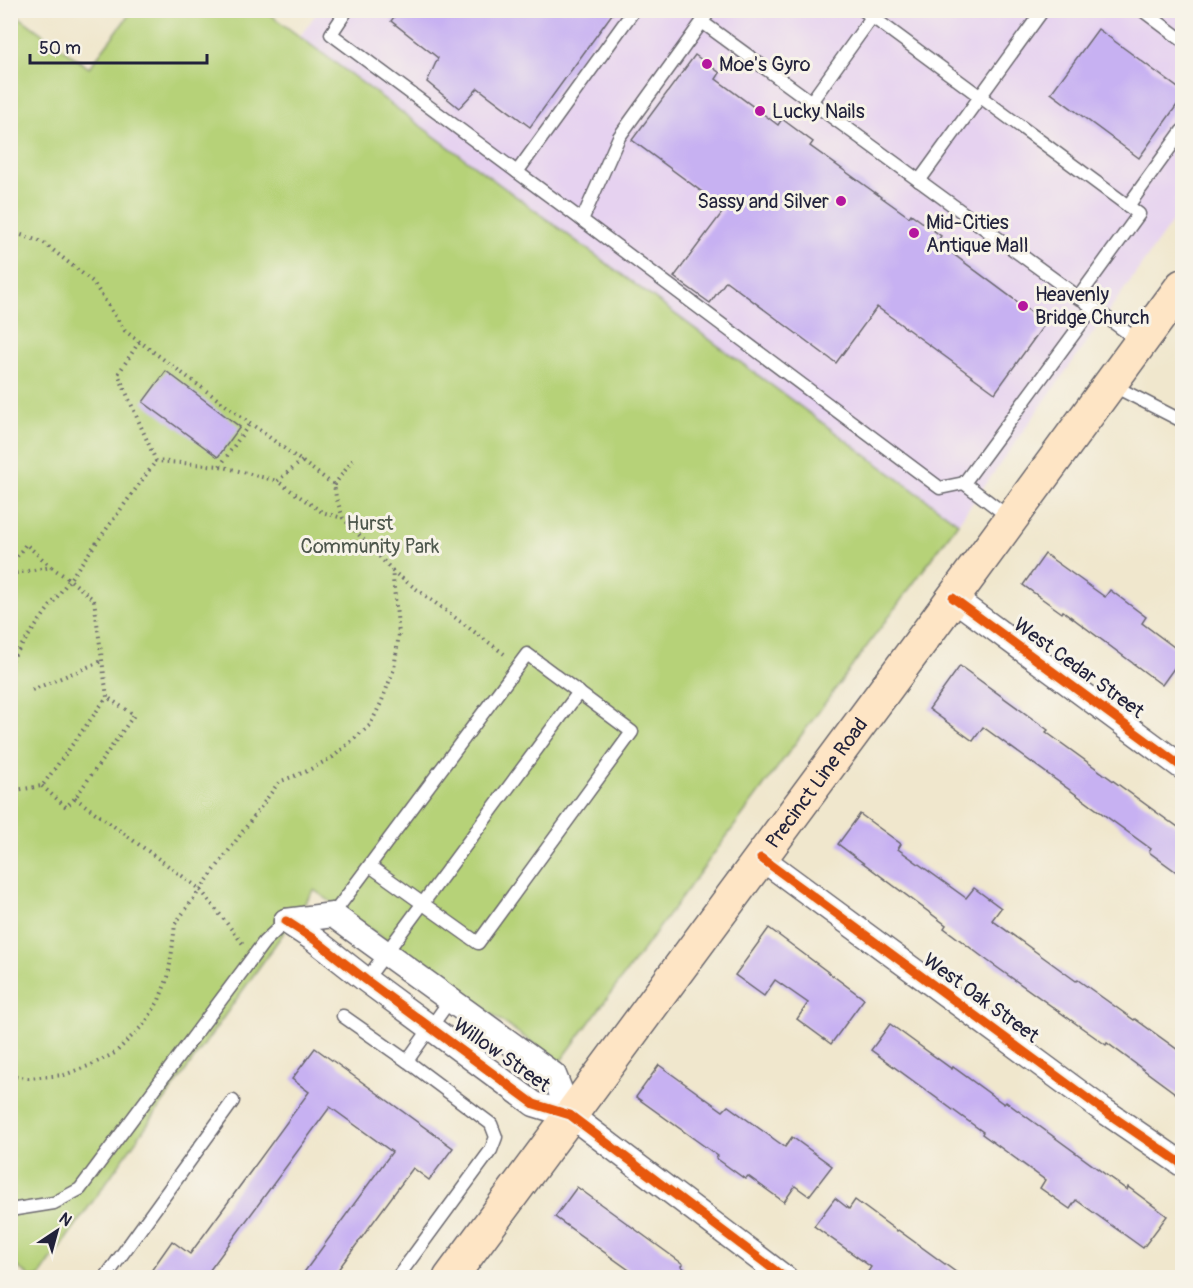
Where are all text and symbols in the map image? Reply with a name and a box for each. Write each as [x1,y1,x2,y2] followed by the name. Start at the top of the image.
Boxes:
[30,27,207,65] scale bar
[39,37,81,60] text: 50 m
[719,52,811,77] place label: Moe's Gyro
[700,57,714,71] marker: Moe's Gyro
[772,99,865,124] place label: Lucky Nails
[753,104,767,118] marker: Lucky Nails
[697,189,829,214] place label: Sassy and Silver
[834,194,848,208] marker: Sassy and Silver
[926,210,1029,258] place label: Mid-Cities Antique Mall
[907,226,921,240] marker: Mid-Cities Antique Mall
[1035,282,1149,330] place label: Heavenly Bridge Church
[1016,299,1030,313] marker: Heavenly Bridge Church
[301,511,440,559] park label: Hurst Community Park
[1009,612,1150,724] street label: West Cedar Street
[760,712,873,853] street label: Precinct Line Road
[918,948,1045,1049] street label: West Oak Street
[449,1012,556,1098] street label: Willow Street
[27,1201,87,1261] north arrow
[55,1208,76,1231] text: N

